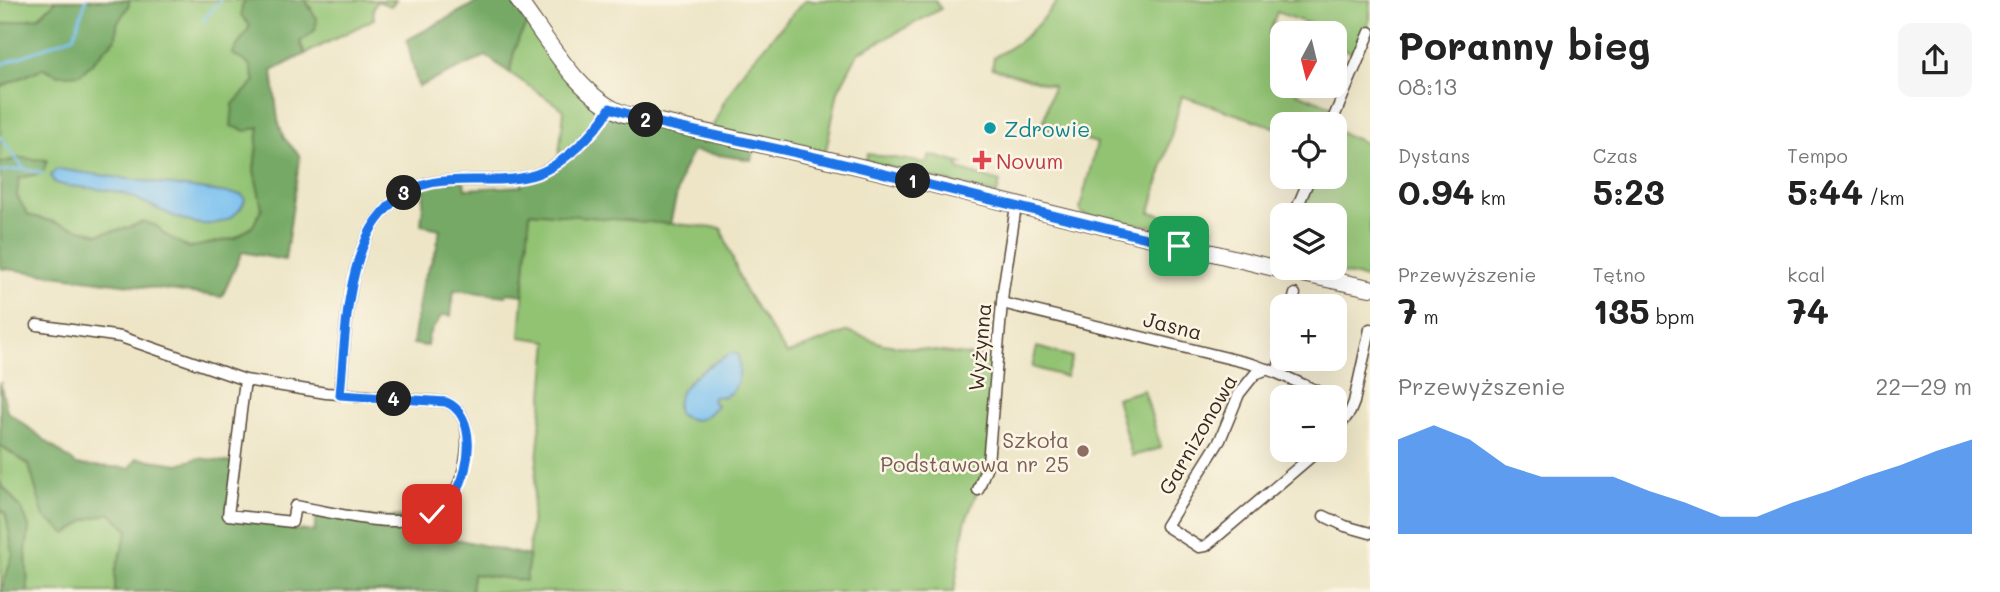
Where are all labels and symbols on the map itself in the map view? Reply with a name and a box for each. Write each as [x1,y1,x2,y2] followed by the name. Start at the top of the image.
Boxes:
[1270,21,1348,98] north arrow
[628,102,664,138] pin: 2
[1004,115,1090,142] place label: Zdrowie
[982,120,998,136] marker: Zdrowie
[996,147,1063,174] place label: Novum
[974,152,990,168] marker: Novum
[895,164,930,198] pin: 1
[386,176,422,210] pin: 3
[1149,216,1209,276] pin
[962,302,996,392] street label: Wyżynna
[1141,305,1205,345] street label: Jasna
[1152,369,1242,499] street label: Garnizonowa
[376,382,412,416] pin: 4
[880,426,1069,477] place label: Szkoła Podstawowa nr 25
[1075,443,1091,459] marker: Szkoła Podstawowa nr 25
[402,484,462,544] pin

